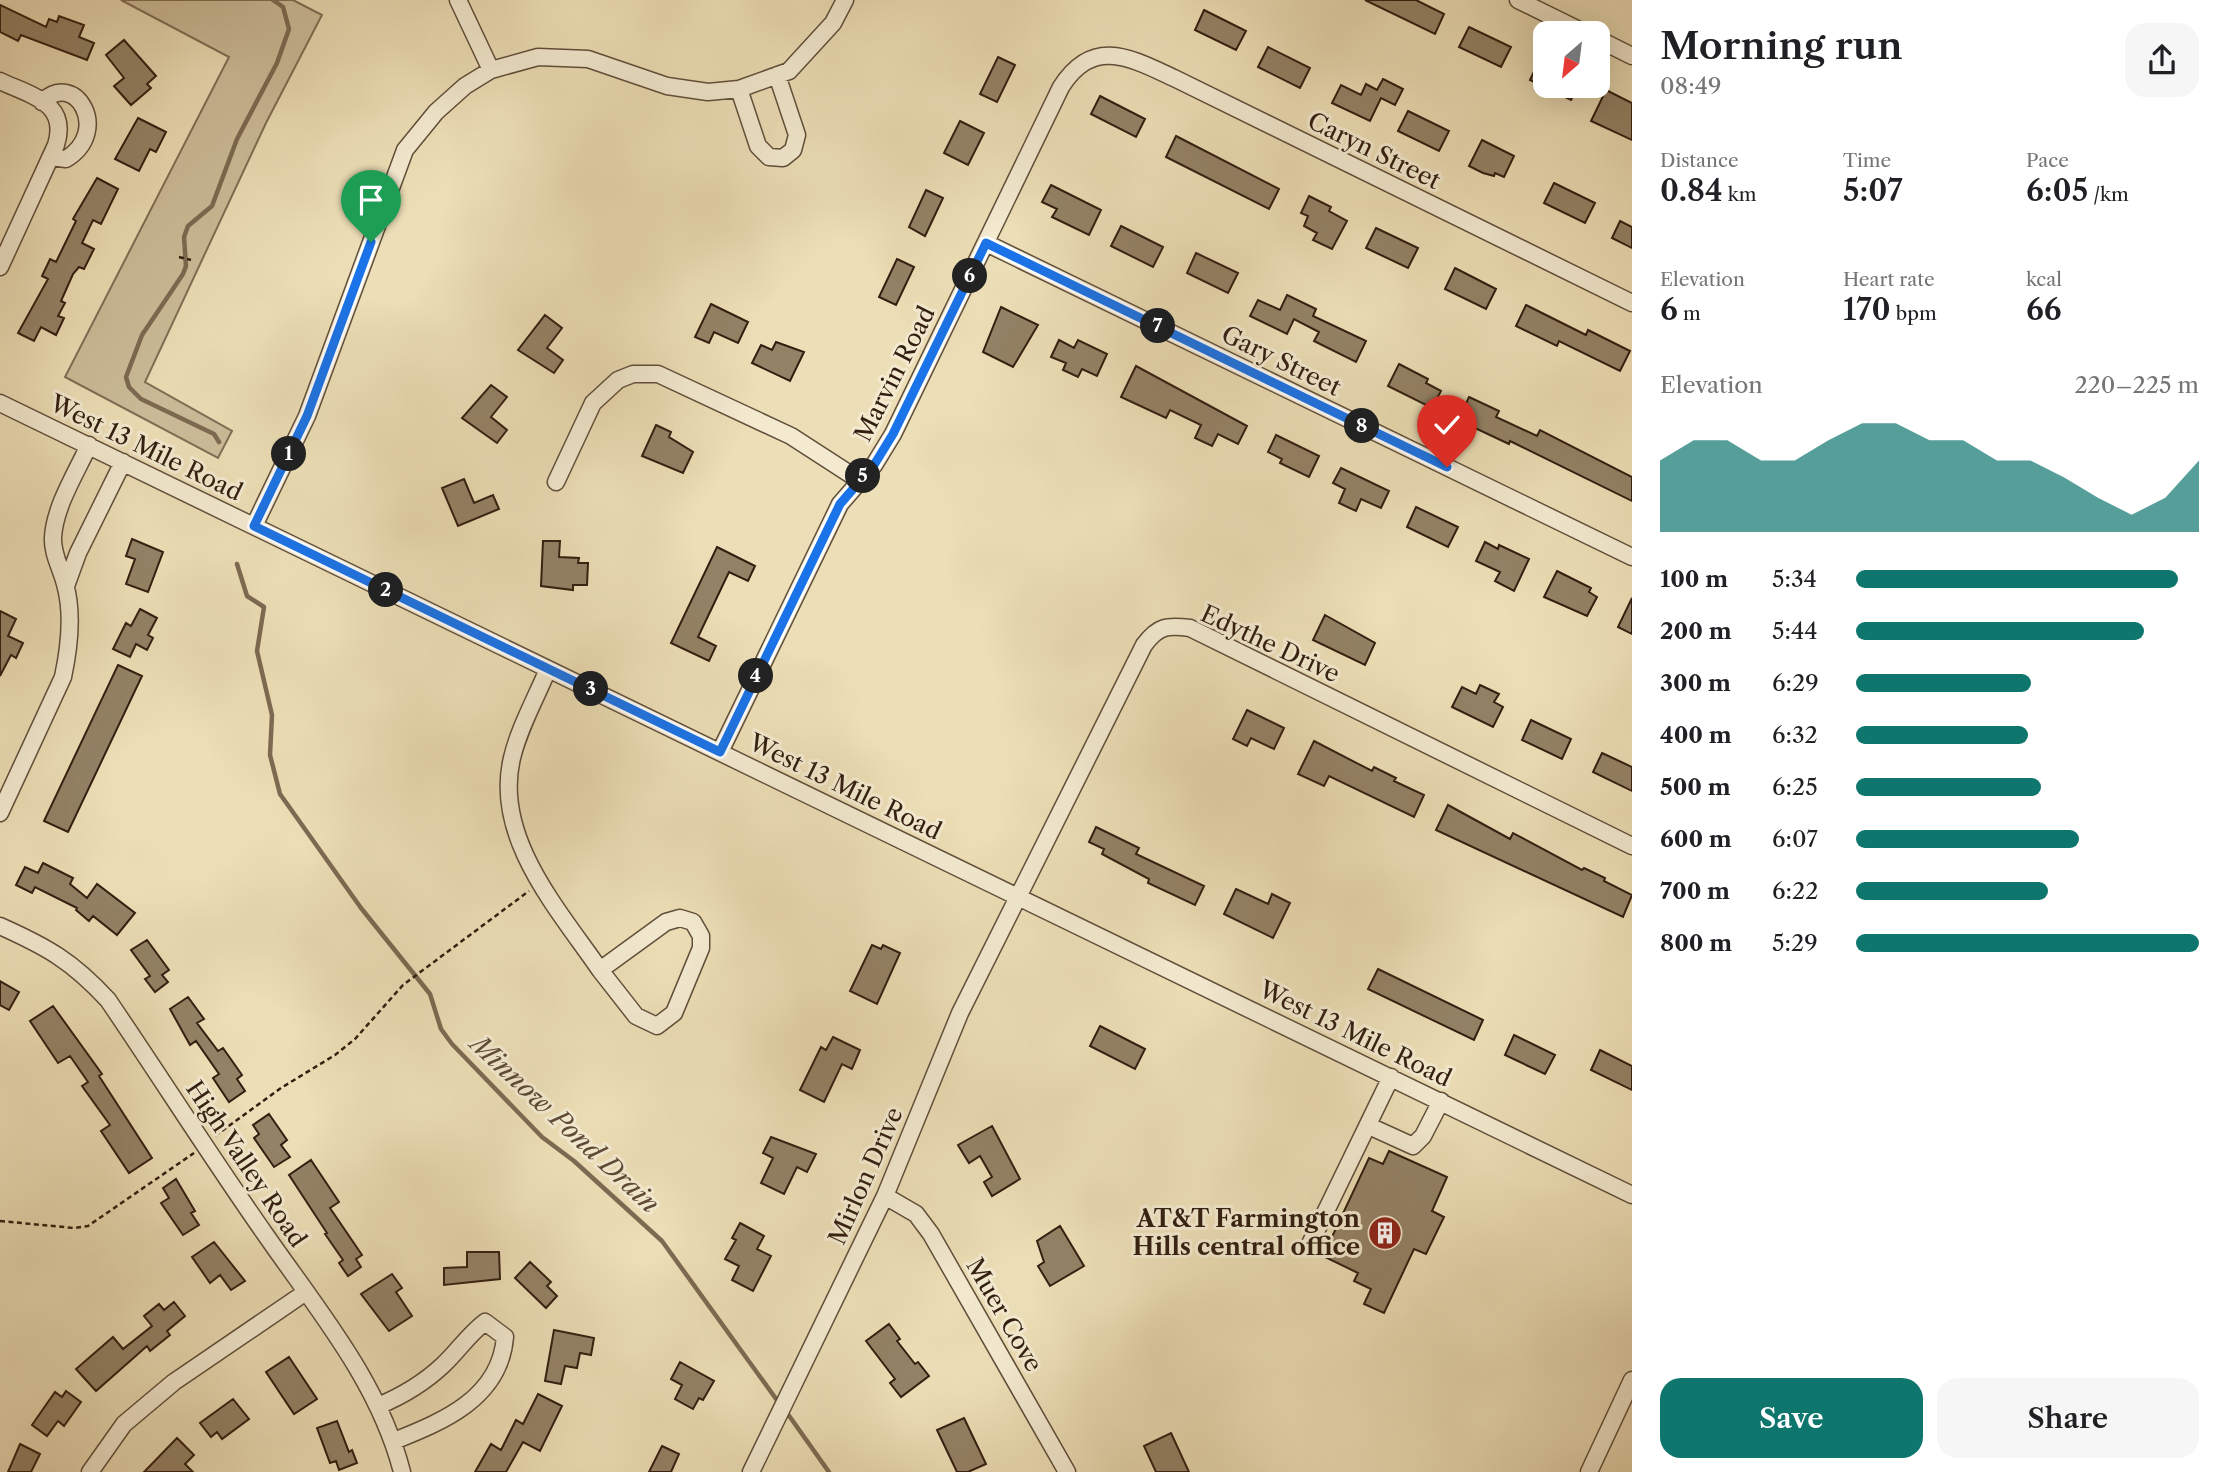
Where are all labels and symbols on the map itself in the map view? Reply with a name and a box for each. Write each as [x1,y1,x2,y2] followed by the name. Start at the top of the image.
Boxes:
[1533,21,1610,98] north arrow
[1303,106,1446,195] street label: Caryn Street
[341,170,401,242] pin
[953,258,988,294] pin: 6
[848,301,941,446] street label: Marvin Road
[1140,308,1176,344] pin: 7
[1217,319,1346,402] street label: Gary Street
[44,388,247,507] street label: West 13 Mile Road
[1417,395,1477,467] pin
[1344,408,1380,444] pin: 8
[272,436,306,472] pin: 1
[846,458,880,494] pin: 5
[368,572,404,608] pin: 2
[1196,599,1344,688] street label: Edythe Drive
[738,658,774,694] pin: 4
[574,672,608,706] pin: 3
[743,727,946,846] street label: West 13 Mile Road
[1253,974,1456,1093] street label: West 13 Mile Road
[462,1026,666,1220] water label: Minnow Pond Drain
[180,1075,313,1253] street label: High Valley Road
[822,1103,909,1249] street label: Mirlon Drive
[1132,1204,1361,1261] place label: AT&T Farmington Hills central office
[1366,1214,1404,1252] building icon: AT&T Farmington Hills central office
[960,1253,1049,1377] street label: Muer Cove

